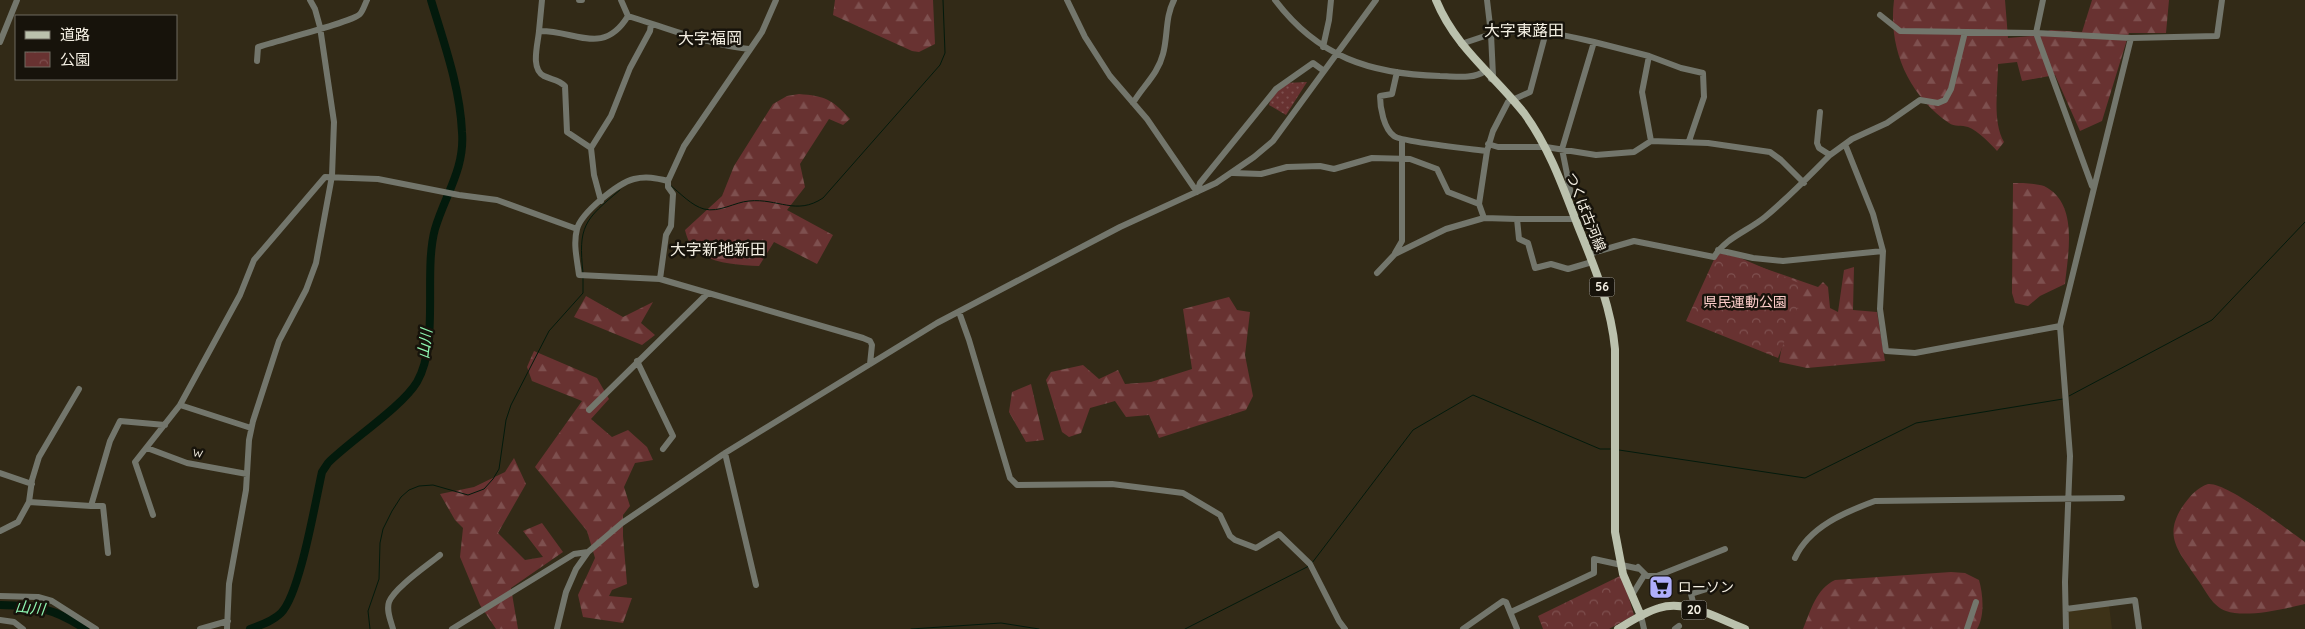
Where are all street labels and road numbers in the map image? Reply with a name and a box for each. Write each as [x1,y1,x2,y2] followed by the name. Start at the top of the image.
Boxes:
[1562,170,1610,254] street label: つくば古河線
[1590,278,1614,296] road number: 56
[191,442,205,462] street label: w
[1682,600,1706,620] road number: 20

